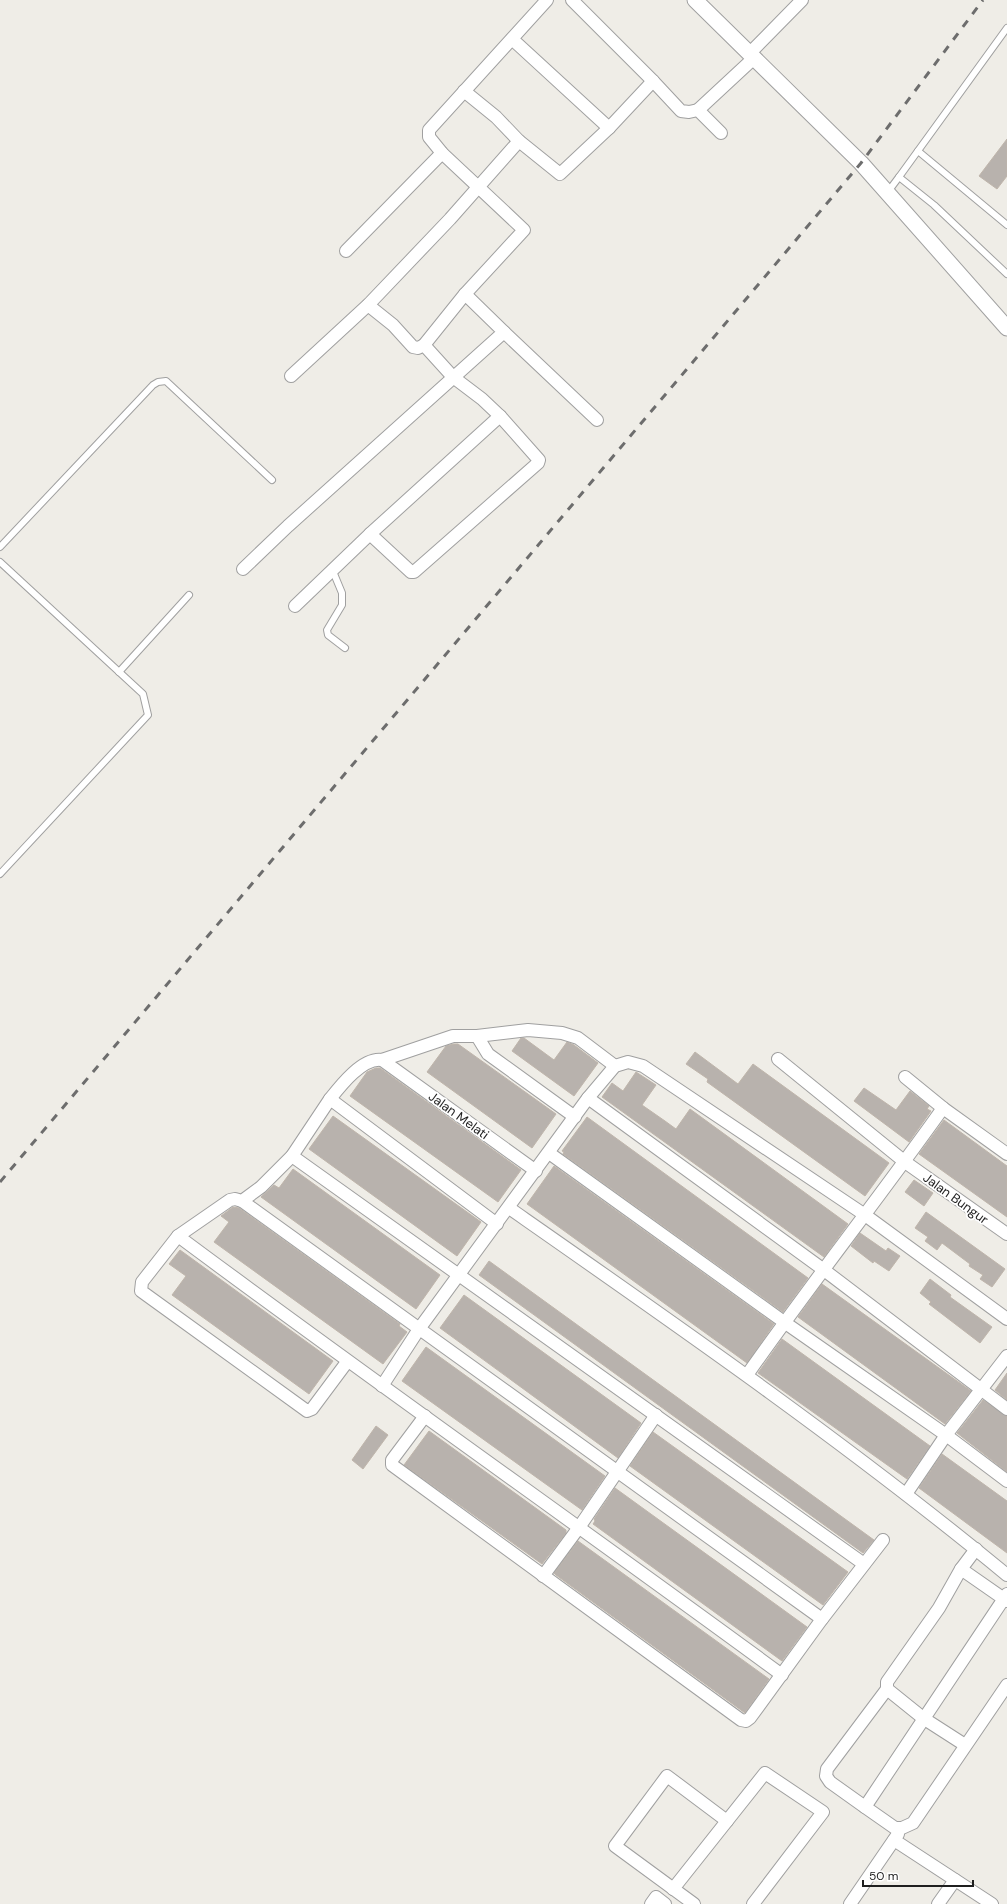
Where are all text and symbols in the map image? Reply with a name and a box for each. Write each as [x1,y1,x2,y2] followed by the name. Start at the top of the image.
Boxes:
[425,1088,492,1143] street label: Jalan Melati
[920,1169,992,1228] street label: Jalan Bungur
[863,1862,973,1888] scale bar
[869,1868,898,1884] text: 50 m

